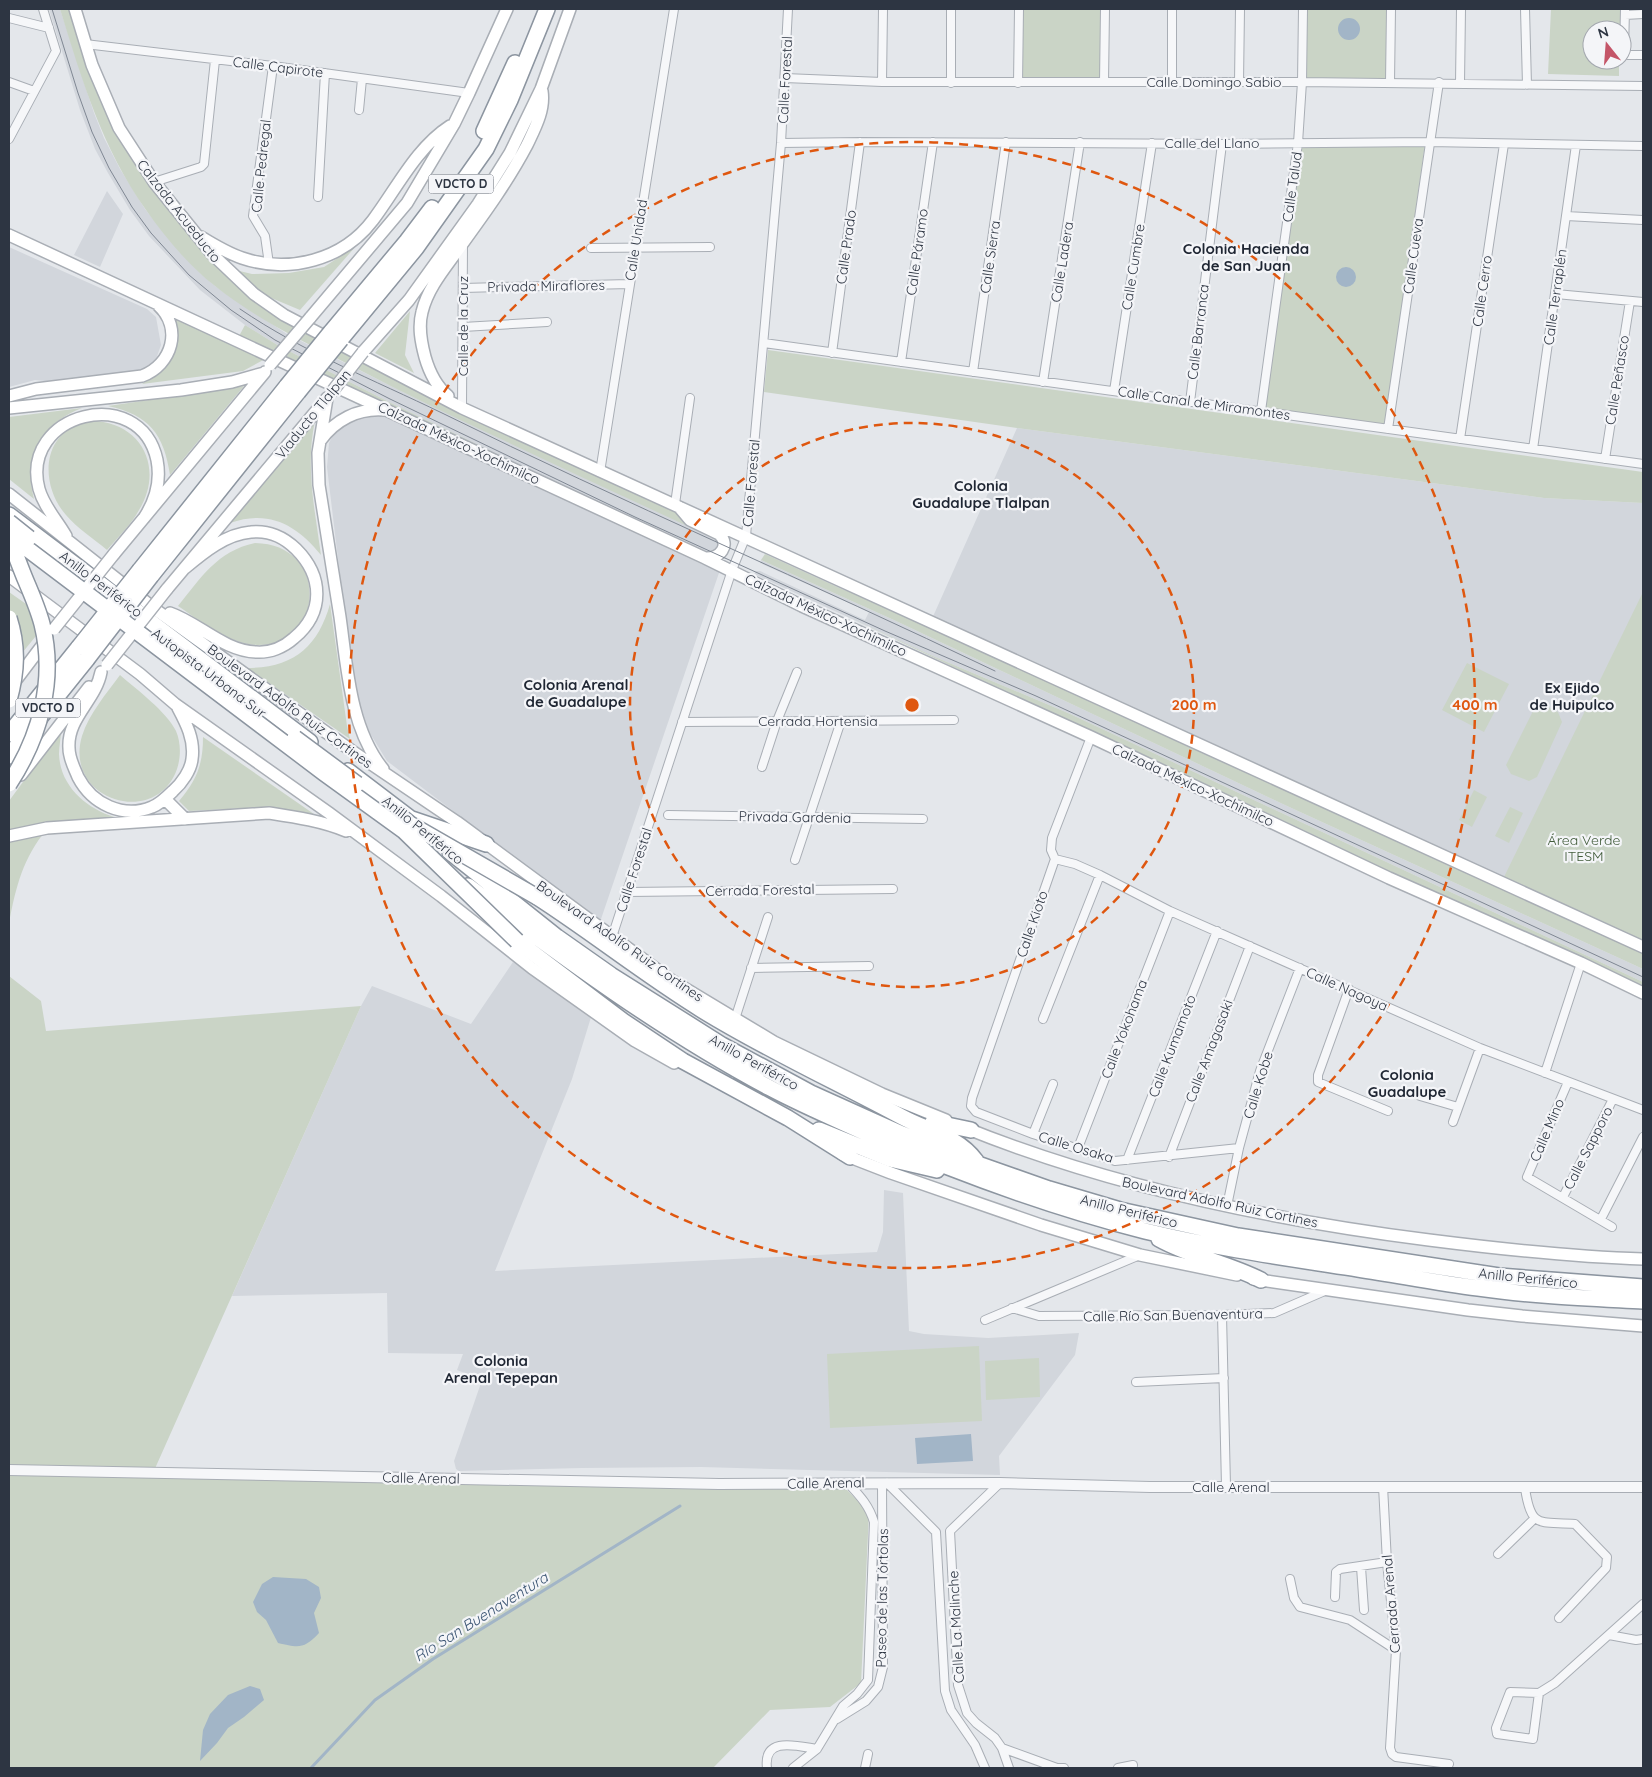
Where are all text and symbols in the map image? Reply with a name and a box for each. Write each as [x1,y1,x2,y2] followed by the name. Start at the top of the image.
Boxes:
[1582,20,1632,70] north arrow
[1596,22,1611,43] text: N
[774,36,796,124] street label: Calle Forestal
[232,53,324,81] street label: Calle Capirote
[1146,73,1282,91] street label: Calle Domingo Sabio
[247,119,275,213] street label: Calle Pedregal
[1165,134,1259,152] street label: Calle del Llano
[1278,151,1306,223] street label: Calle Talud
[133,156,225,266] street label: Calzada Acueducto
[428,174,494,193] road number: VDCTO D
[621,198,651,282] street label: Calle Unidad
[902,207,932,297] street label: Calle Páramo
[832,209,860,285] street label: Calle Prado
[1399,217,1427,295] street label: Calle Cueva
[976,219,1004,295] street label: Calle Sierra
[1047,220,1077,304] street label: Calle Ladera
[1117,223,1149,311] street label: Calle Cumbre
[1183,239,1309,275] district label: Colonia Hacienda de San Juan
[1539,248,1571,346] street label: Calle Terraplén
[1468,254,1496,328] street label: Calle Cerro
[454,275,472,376] street label: Calle de la Cruz
[487,276,605,296] street label: Privada Miraflores
[1183,283,1213,381] street label: Calle Barranca
[1601,334,1633,426] street label: Calle Peñasco
[271,366,355,462] street label: Viaducto Tlalpan
[1117,382,1291,424] street label: Calle Canal de Miramontes
[375,398,543,488] street label: Calzada México-Xochimilco
[738,438,764,528] street label: Calle Forestal
[912,476,1050,512] district label: Colonia Guadalupe Tlalpan
[56,547,146,621] street label: Anillo Periférico
[742,570,910,660] street label: Calzada México-Xochimilco
[148,624,270,722] street label: Autopista Urbana Sur
[204,640,376,772] street label: Boulevard Adolfo Ruiz Cortines
[523,675,629,711] district label: Colonia Arenal de Guadalupe
[1530,678,1614,714] district label: Ex Ejido de Huipulco
[1172,695,1217,714] text: 200 m
[1452,695,1498,714] text: 400 m
[903,696,921,714] centre of rings
[15,698,80,718] road number: VDCTO D
[758,712,878,730] street label: Cerrada Hortensia
[1109,740,1277,830] street label: Calzada México-Xochimilco
[379,792,467,868] street label: Anillo Periférico
[738,807,852,827] street label: Privada Gardenia
[612,825,656,915] street label: Calle Forestal
[1548,831,1620,865] park label: Área Verde ITESM
[533,876,707,1006] street label: Boulevard Adolfo Ruiz Cortines
[705,880,815,900] street label: Cerrada Forestal
[1012,888,1052,960] street label: Calle Kioto
[1303,963,1391,1015] street label: Calle Nagoya
[1097,977,1151,1081] street label: Calle Yokohama
[1144,992,1200,1100] street label: Calle Kumamoto
[1181,997,1237,1105] street label: Calle Amagasaki
[706,1030,802,1094] street label: Anillo Periférico
[1239,1049,1277,1121] street label: Calle Kobe
[1368,1065,1446,1101] district label: Colonia Guadalupe
[1526,1096,1568,1164] street label: Calle Mino
[1559,1103,1617,1193] street label: Calle Sapporo
[1036,1127,1116,1167] street label: Calle Osaka
[1120,1172,1320,1232] street label: Boulevard Adolfo Ruiz Cortines
[1078,1190,1180,1232] street label: Anillo Periférico
[1477,1264,1579,1292] street label: Anillo Periférico
[1083,1304,1263,1326] street label: Calle Río San Buenaventura
[444,1351,558,1387] district label: Colonia Arenal Tepepan
[382,1468,460,1488] street label: Calle Arenal
[787,1473,865,1493] street label: Calle Arenal
[1192,1478,1270,1496] street label: Calle Arenal
[872,1528,892,1668] street label: Paseo de las Tórtolas
[1378,1554,1404,1654] street label: Cerrada Arenal
[410,1567,552,1666] water label: Río San Buenaventura
[944,1570,968,1684] street label: Calle La Malinche

